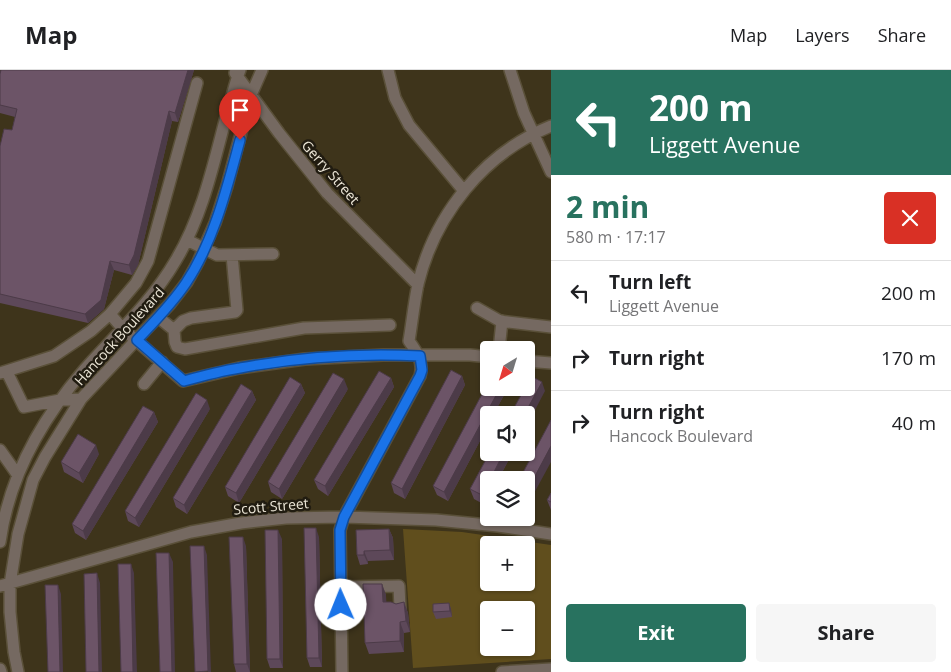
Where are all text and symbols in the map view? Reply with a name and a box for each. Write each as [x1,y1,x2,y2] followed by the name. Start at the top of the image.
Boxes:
[25,18,77,51] text: Map
[730,23,767,47] text: Map
[795,23,850,47] text: Layers
[878,23,926,47] text: Share
[649,84,753,131] text: 200 m
[219,89,261,140] pin
[566,90,631,155] icon: left
[226,96,254,124] icon: arrive
[649,129,800,159] text: Liggett Avenue
[298,136,364,208] street label: Gerry Street
[566,186,649,227] text: 2 min
[884,192,936,244] button: close
[566,226,666,248] text: 580 m · 17:17
[609,269,691,295] text: Turn left
[566,279,594,307] icon: left
[881,280,936,306] text: 200 m
[70,283,168,389] street label: Hancock Boulevard
[609,295,719,317] text: Liggett Avenue
[480,341,535,396] north arrow
[480,341,535,656] map controls
[566,344,594,372] icon: right
[609,345,704,371] text: Turn right
[881,345,936,371] text: 170 m
[609,399,704,425] text: Turn right
[480,406,535,461] button: sound
[566,409,594,437] icon: right
[892,410,936,436] text: 40 m
[609,425,753,447] text: Hancock Boulevard
[480,471,535,526] button: layers
[233,493,309,519] street label: Scott Street
[480,536,535,591] button: +
[314,578,366,630] position arrow
[480,601,535,656] button: −
[566,604,746,662] button: Exit
[756,604,936,662] button: Share

